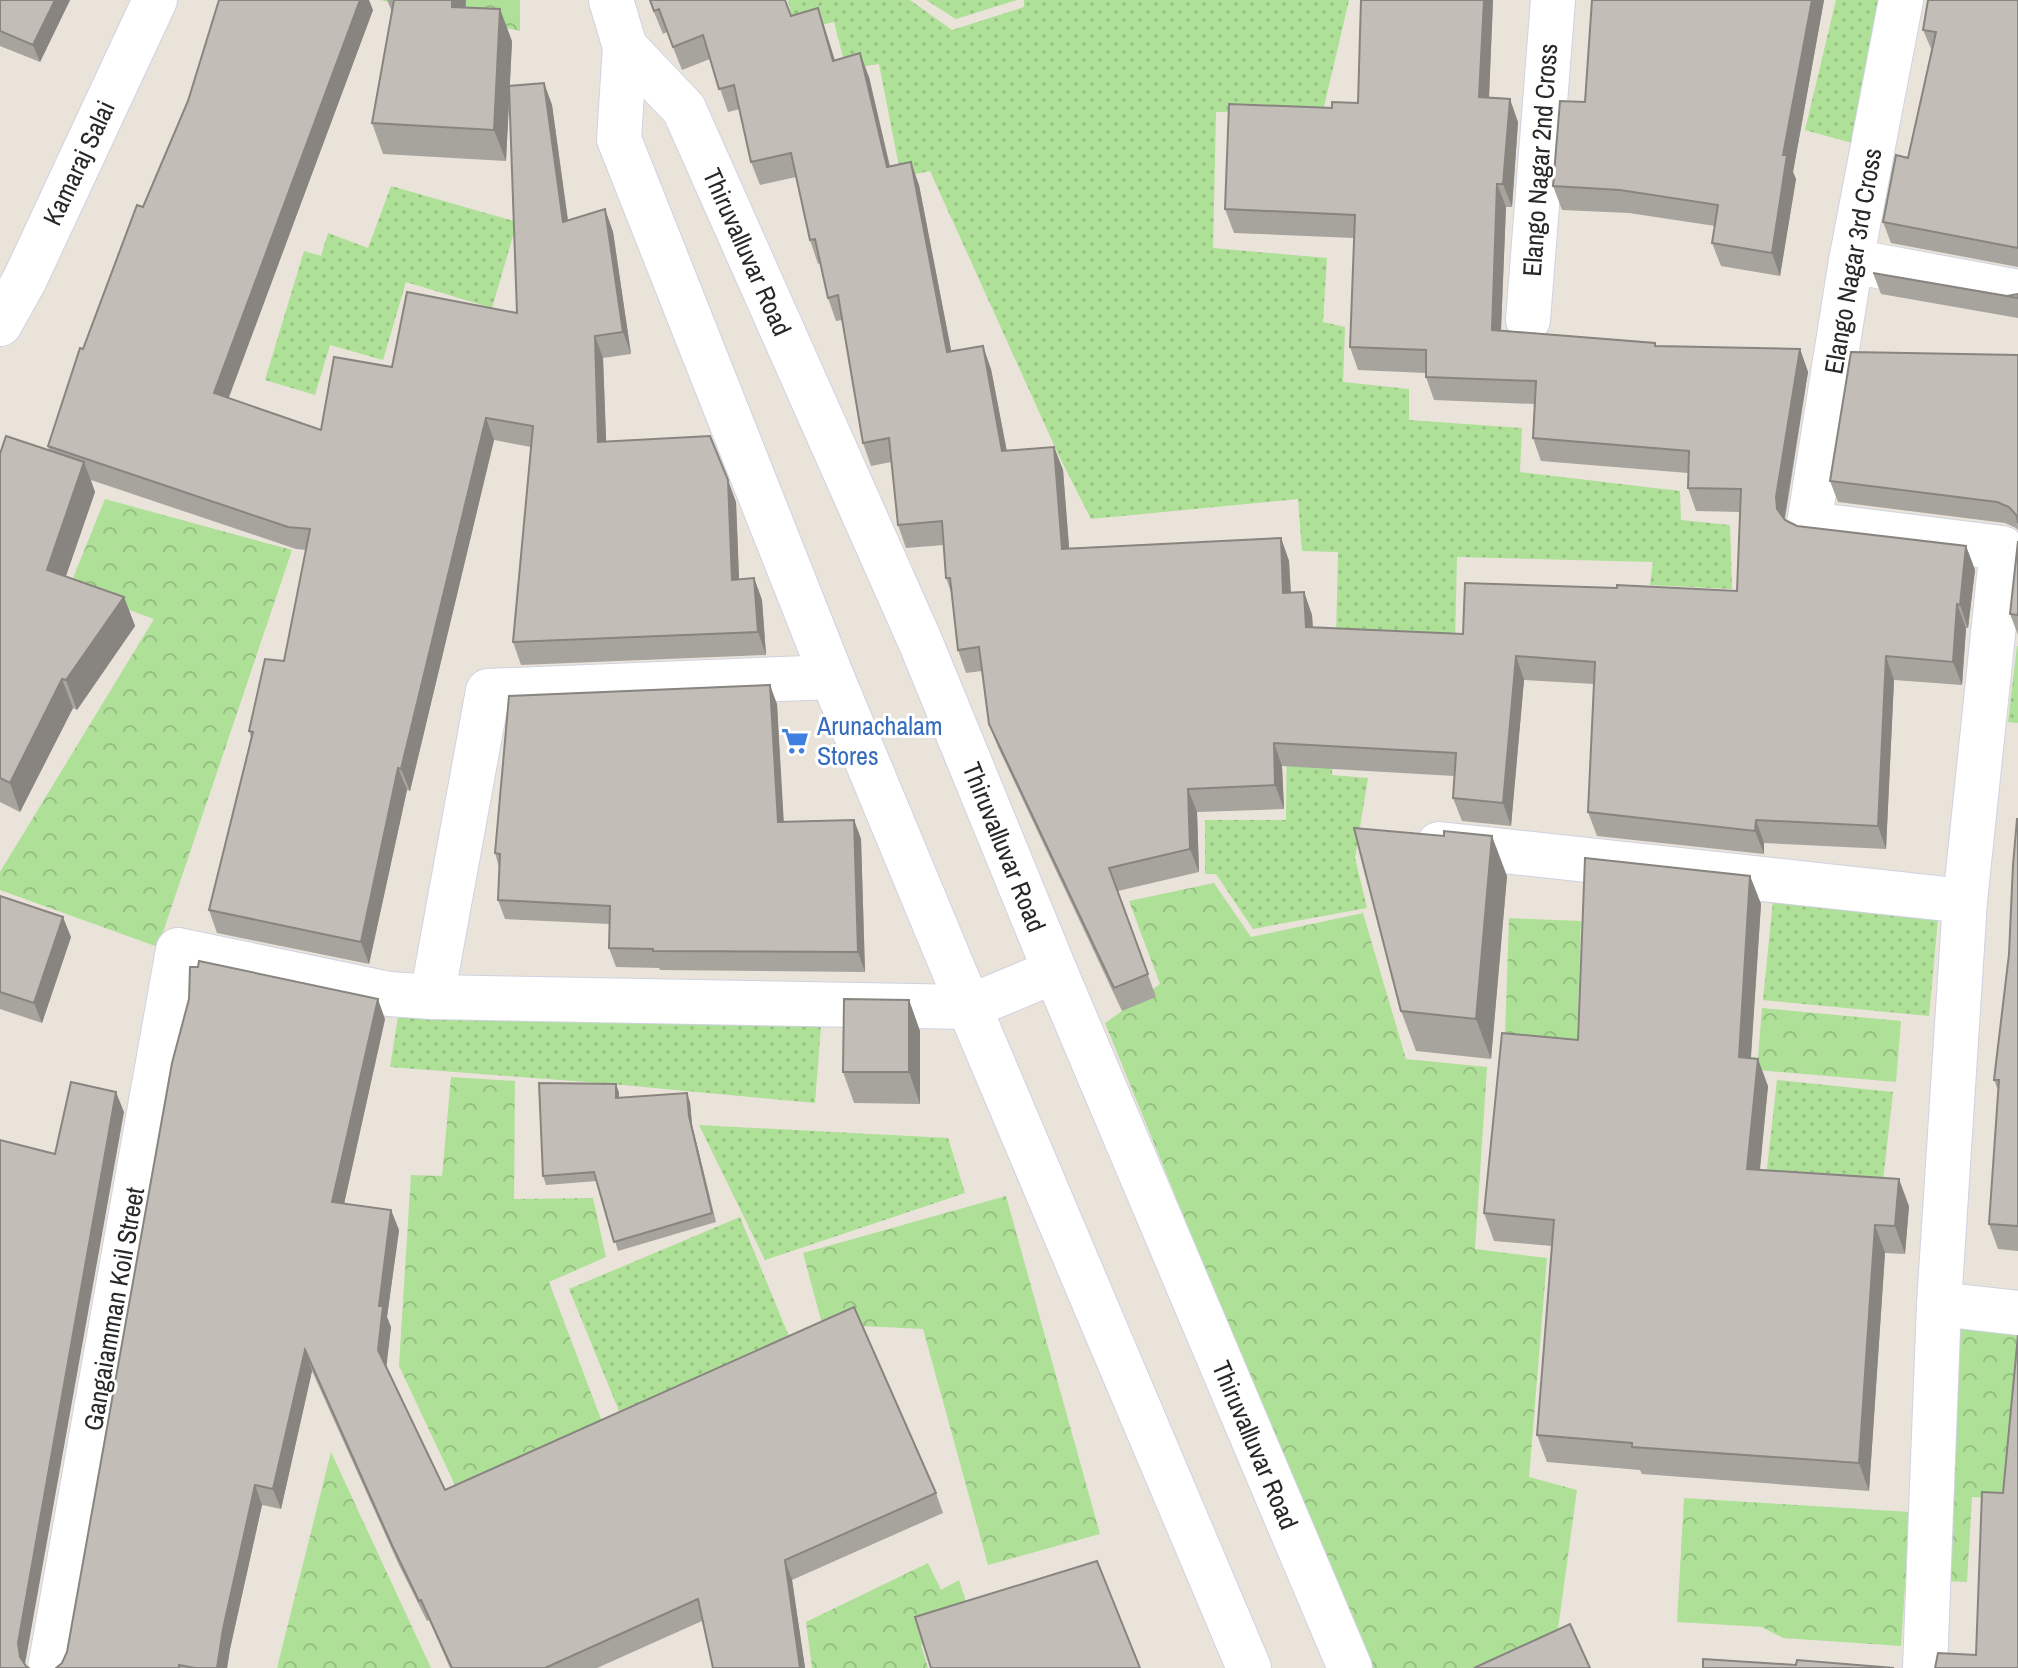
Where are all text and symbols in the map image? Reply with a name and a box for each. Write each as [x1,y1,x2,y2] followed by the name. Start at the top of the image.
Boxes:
[1514,42,1565,278] street label: Elango Nagar 2nd Cross
[34,95,123,231] street label: Kamaraj Salai
[1815,145,1890,377] street label: Elango Nagar 3rd Cross
[695,162,800,341] street label: Thiruvalluvar Road
[816,708,943,773] place label: Arunachalam Stores
[780,726,810,756] supermarket icon: Arunachalam Stores
[955,757,1054,937] street label: Thiruvalluvar Road
[75,1184,152,1433] street label: Gangaiamman Koil Street
[1204,1355,1307,1535] street label: Thiruvalluvar Road

